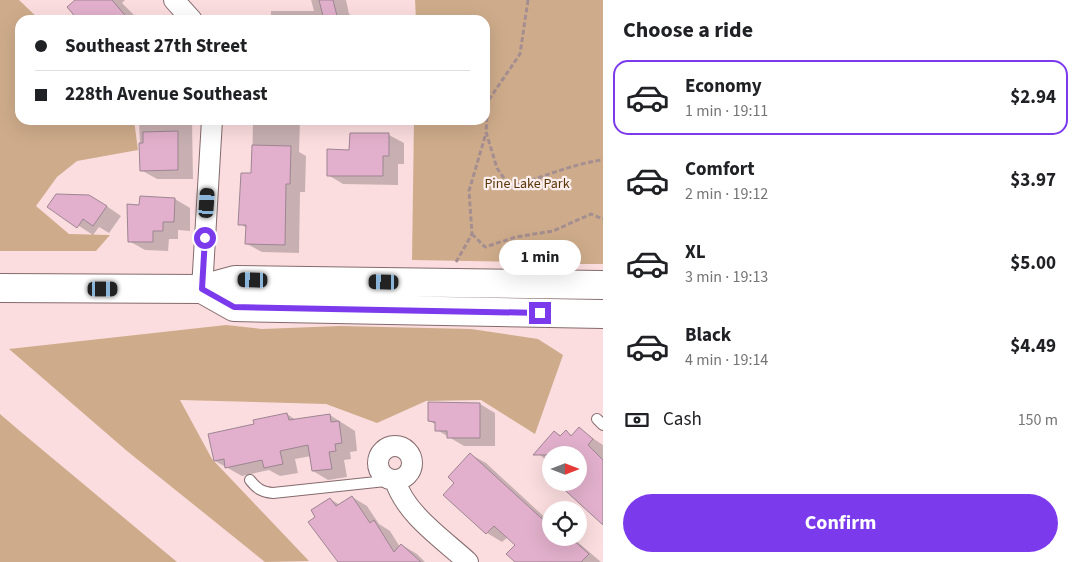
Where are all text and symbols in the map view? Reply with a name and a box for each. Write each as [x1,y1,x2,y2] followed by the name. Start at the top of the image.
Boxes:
[623,14,753,46] text: Choose a ride
[65,33,247,60] text: Southeast 27th Street
[685,73,762,100] text: Economy
[625,75,670,120] icon: car
[65,81,268,108] text: 228th Avenue Southeast
[1010,84,1056,111] text: $2.94
[685,100,768,122] text: 1 min · 19:11
[685,156,755,183] text: Comfort
[625,158,670,203] icon: car
[1010,167,1056,194] text: $3.97
[484,174,570,194] park label: Pine Lake Park
[685,183,768,205] text: 2 min · 19:12
[198,188,215,218] car
[194,227,216,249] route start
[685,239,706,266] text: XL
[499,240,581,276] callout: 1 min
[625,241,670,286] icon: car
[521,246,559,268] text: 1 min
[1010,250,1056,277] text: $5.00
[685,266,768,288] text: 3 min · 19:13
[237,272,268,288] car
[368,274,399,290] car
[88,282,118,297] car
[529,302,551,324] route end
[685,322,731,349] text: Black
[625,324,670,369] icon: car
[1010,333,1056,360] text: $4.49
[685,349,768,371] text: 4 min · 19:14
[623,406,651,434] icon: cash
[663,406,702,433] text: Cash
[1018,409,1058,431] text: 150 m
[542,446,588,491] north arrow
[542,446,587,546] map controls
[623,494,1058,552] button: Confirm
[542,501,587,546] button: locate

